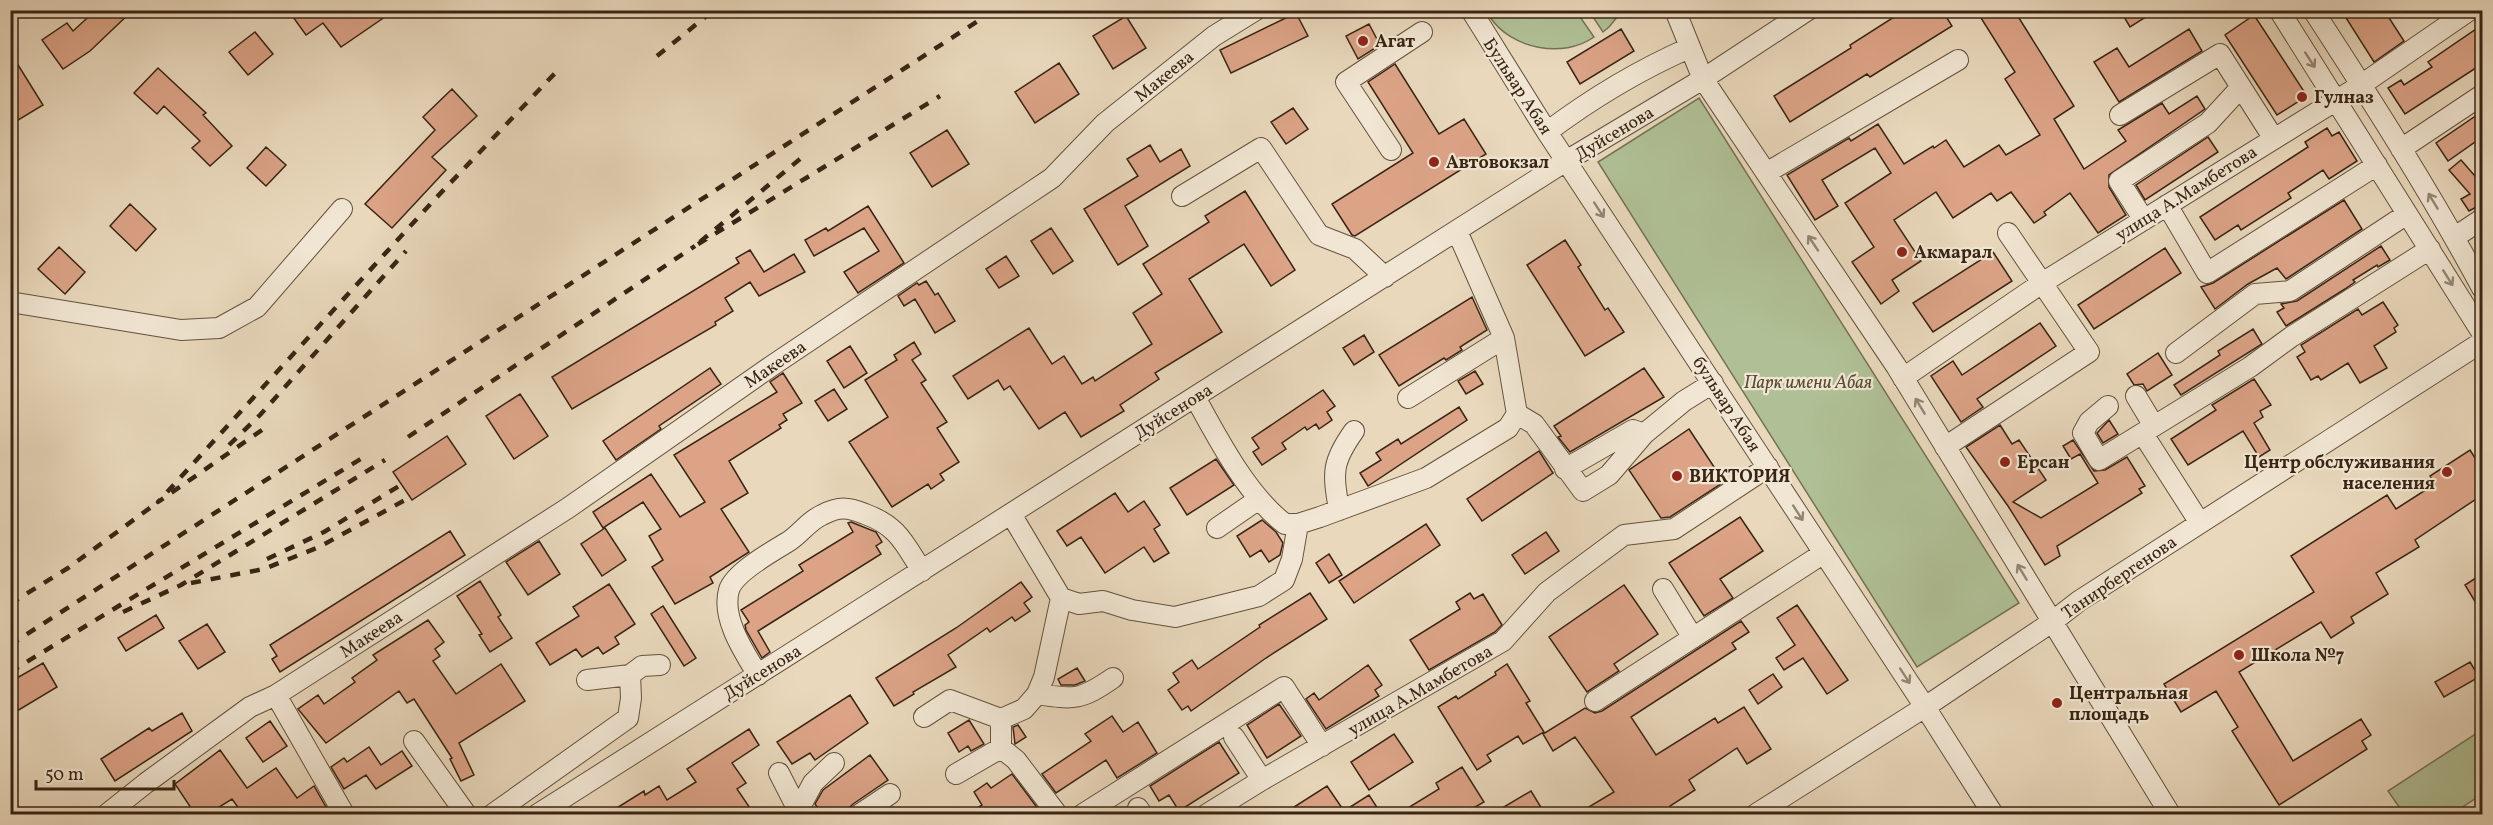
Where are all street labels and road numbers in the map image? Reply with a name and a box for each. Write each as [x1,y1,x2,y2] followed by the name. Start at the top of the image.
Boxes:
[1476,34,1557,140] street label: Бульвар Абая
[1130,45,1200,109] street label: Макеева
[1570,101,1659,168] street label: Дуйсенова
[2111,140,2263,248] street label: улица А.Мамбетова
[740,335,812,395] street label: Макеева
[1686,352,1766,457] street label: бульвар Абая
[1130,378,1218,446] street label: Дуйсенова
[2057,530,2182,626] street label: Танирбергенова
[336,606,408,665] street label: Макеева
[719,639,807,707] street label: Дуйсенова
[1344,640,1498,743] street label: улица А.Мамбетова

